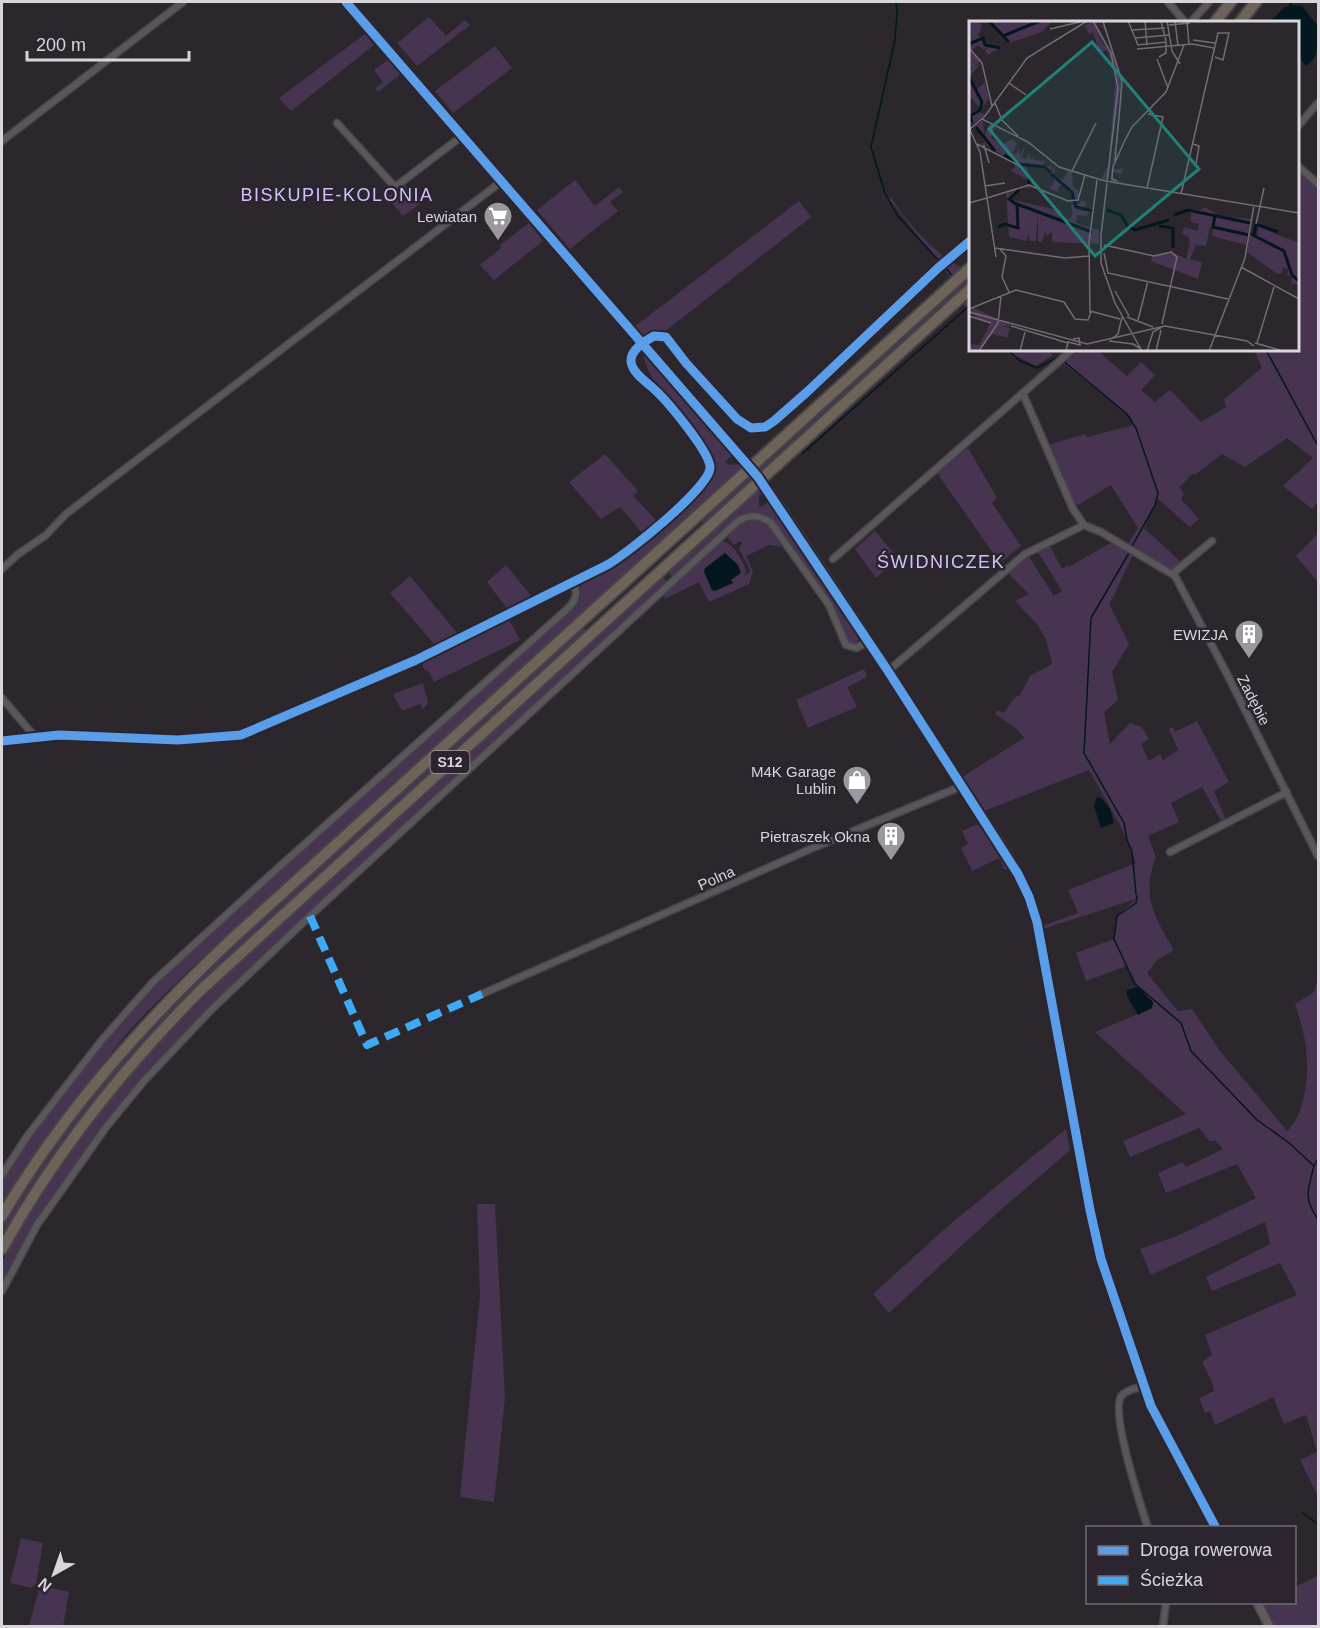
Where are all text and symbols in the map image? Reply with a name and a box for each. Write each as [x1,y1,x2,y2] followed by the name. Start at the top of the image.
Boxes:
[969,21,1299,351] inset map
[27,24,189,62] scale bar
[36,35,86,55] text: 200 m
[240,185,434,205] district label: BISKUPIE-KOLONIA
[482,200,514,242] supermarket icon: Lewiatan
[417,208,477,225] place label: Lewiatan
[877,551,1005,572] district label: ŚWIDNICZEK
[1233,618,1265,660] building icon: EWIZJA
[1173,626,1228,643] place label: EWIZJA
[1234,672,1274,728] street label: Zadębie
[430,751,470,773] road number: S12
[751,763,836,797] place label: M4K Garage Lublin
[841,764,873,806] shop icon: M4K Garage Lublin
[875,820,907,862] building icon: Pietraszek Okna
[760,828,871,845] place label: Pietraszek Okna
[695,862,738,894] street label: Polna
[1086,1526,1296,1604] legend
[1140,1540,1273,1560] text: Droga rowerowa
[24,1544,84,1604] north arrow
[1140,1569,1204,1590] text: Ścieżka
[35,1575,55,1595] text: N

